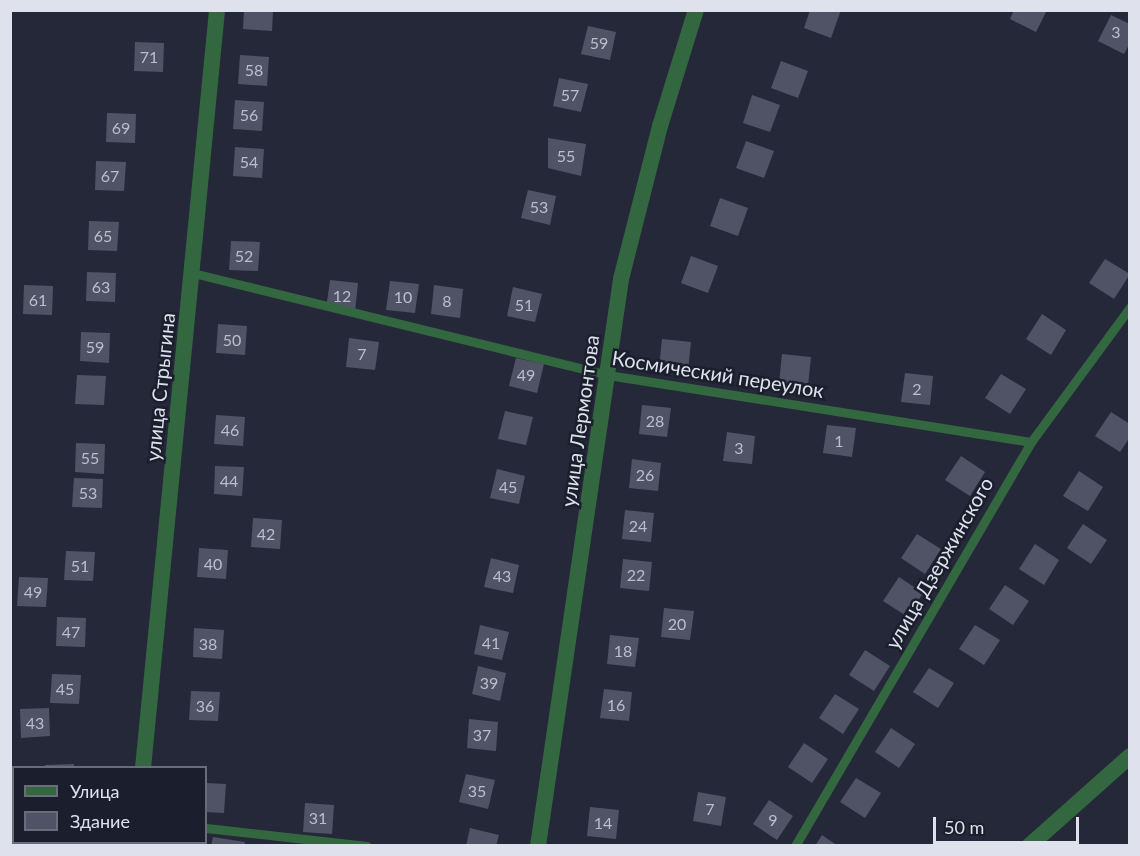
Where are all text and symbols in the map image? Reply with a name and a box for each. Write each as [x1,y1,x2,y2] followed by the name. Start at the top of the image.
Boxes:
[1111,22,1121,42] house number: 3
[590,33,608,53] house number: 59
[140,47,158,67] house number: 71
[245,60,263,80] house number: 58
[561,85,579,105] house number: 57
[240,105,258,125] house number: 56
[112,118,130,138] house number: 69
[557,146,575,166] house number: 55
[240,152,258,172] house number: 54
[101,166,119,186] house number: 67
[530,197,548,217] house number: 53
[94,226,112,246] house number: 65
[235,246,253,266] house number: 52
[92,277,110,297] house number: 63
[333,286,351,306] house number: 12
[394,287,412,307] house number: 10
[29,290,47,310] house number: 61
[442,291,452,311] house number: 8
[515,295,533,315] house number: 51
[140,311,180,463] street label: улица Стрыгина
[223,330,241,350] house number: 50
[556,334,604,508] street label: улица Лермонтова
[86,337,104,357] house number: 59
[357,344,367,364] house number: 7
[610,345,826,403] street label: Космический переулок
[517,365,535,385] house number: 49
[912,379,922,399] house number: 2
[646,411,664,431] house number: 28
[221,420,239,440] house number: 46
[834,431,844,451] house number: 1
[734,438,744,458] house number: 3
[81,448,99,468] house number: 55
[636,465,654,485] house number: 26
[220,471,238,491] house number: 44
[880,473,998,653] street label: улица Дзержинского
[499,477,517,497] house number: 45
[79,483,97,503] house number: 53
[629,516,647,536] house number: 24
[257,524,275,544] house number: 42
[204,554,222,574] house number: 40
[71,556,89,576] house number: 51
[627,565,645,585] house number: 22
[493,566,511,586] house number: 43
[24,582,42,602] house number: 49
[668,614,686,634] house number: 20
[62,622,80,642] house number: 47
[482,633,500,653] house number: 41
[199,634,217,654] house number: 38
[614,641,632,661] house number: 18
[480,673,498,693] house number: 39
[56,679,74,699] house number: 45
[607,695,625,715] house number: 16
[196,696,214,716] house number: 36
[26,713,44,733] house number: 43
[473,725,491,745] house number: 37
[12,766,207,844] legend
[70,780,120,802] text: Улица
[468,781,486,801] house number: 35
[705,799,715,819] house number: 7
[936,805,1082,843] scale bar
[309,808,327,828] house number: 31
[70,810,130,832] text: Здание
[768,810,778,830] house number: 9
[594,813,612,833] house number: 14
[944,816,984,838] text: 50 m

